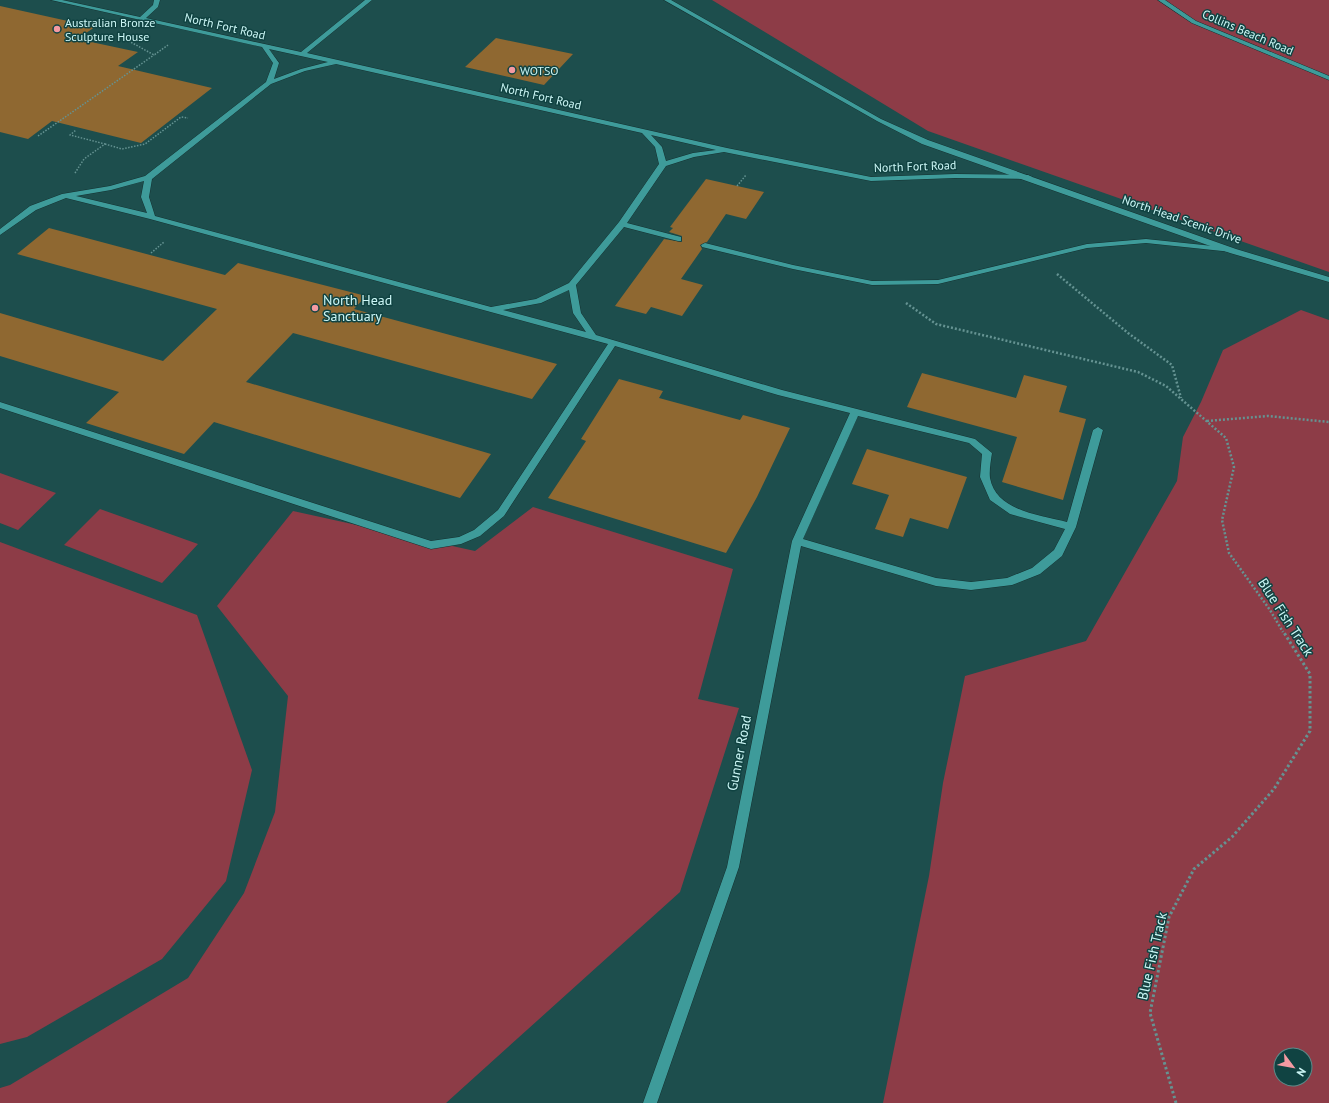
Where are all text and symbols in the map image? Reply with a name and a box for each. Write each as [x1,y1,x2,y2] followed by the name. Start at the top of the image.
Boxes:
[1200,6,1296,58] street label: Collins Beach Road
[183,9,267,43] street label: North Fort Road
[65,15,155,44] place label: Australian Bronze Sculpture House
[52,24,62,34] marker: Australian Bronze Sculpture House
[520,63,559,78] place label: WOTSO
[507,65,517,75] marker: WOTSO
[499,79,583,113] street label: North Fort Road
[873,157,957,175] street label: North Fort Road
[1120,192,1244,246] street label: North Head Scenic Drive
[323,291,392,325] place label: North Head Sanctuary
[310,303,320,313] marker: North Head Sanctuary
[1254,575,1318,660] street label: Blue Fish Track
[723,714,755,792] street label: Gunner Road
[1133,910,1171,1002] street label: Blue Fish Track
[1273,1047,1313,1087] north arrow
[1294,1066,1309,1079] text: N

